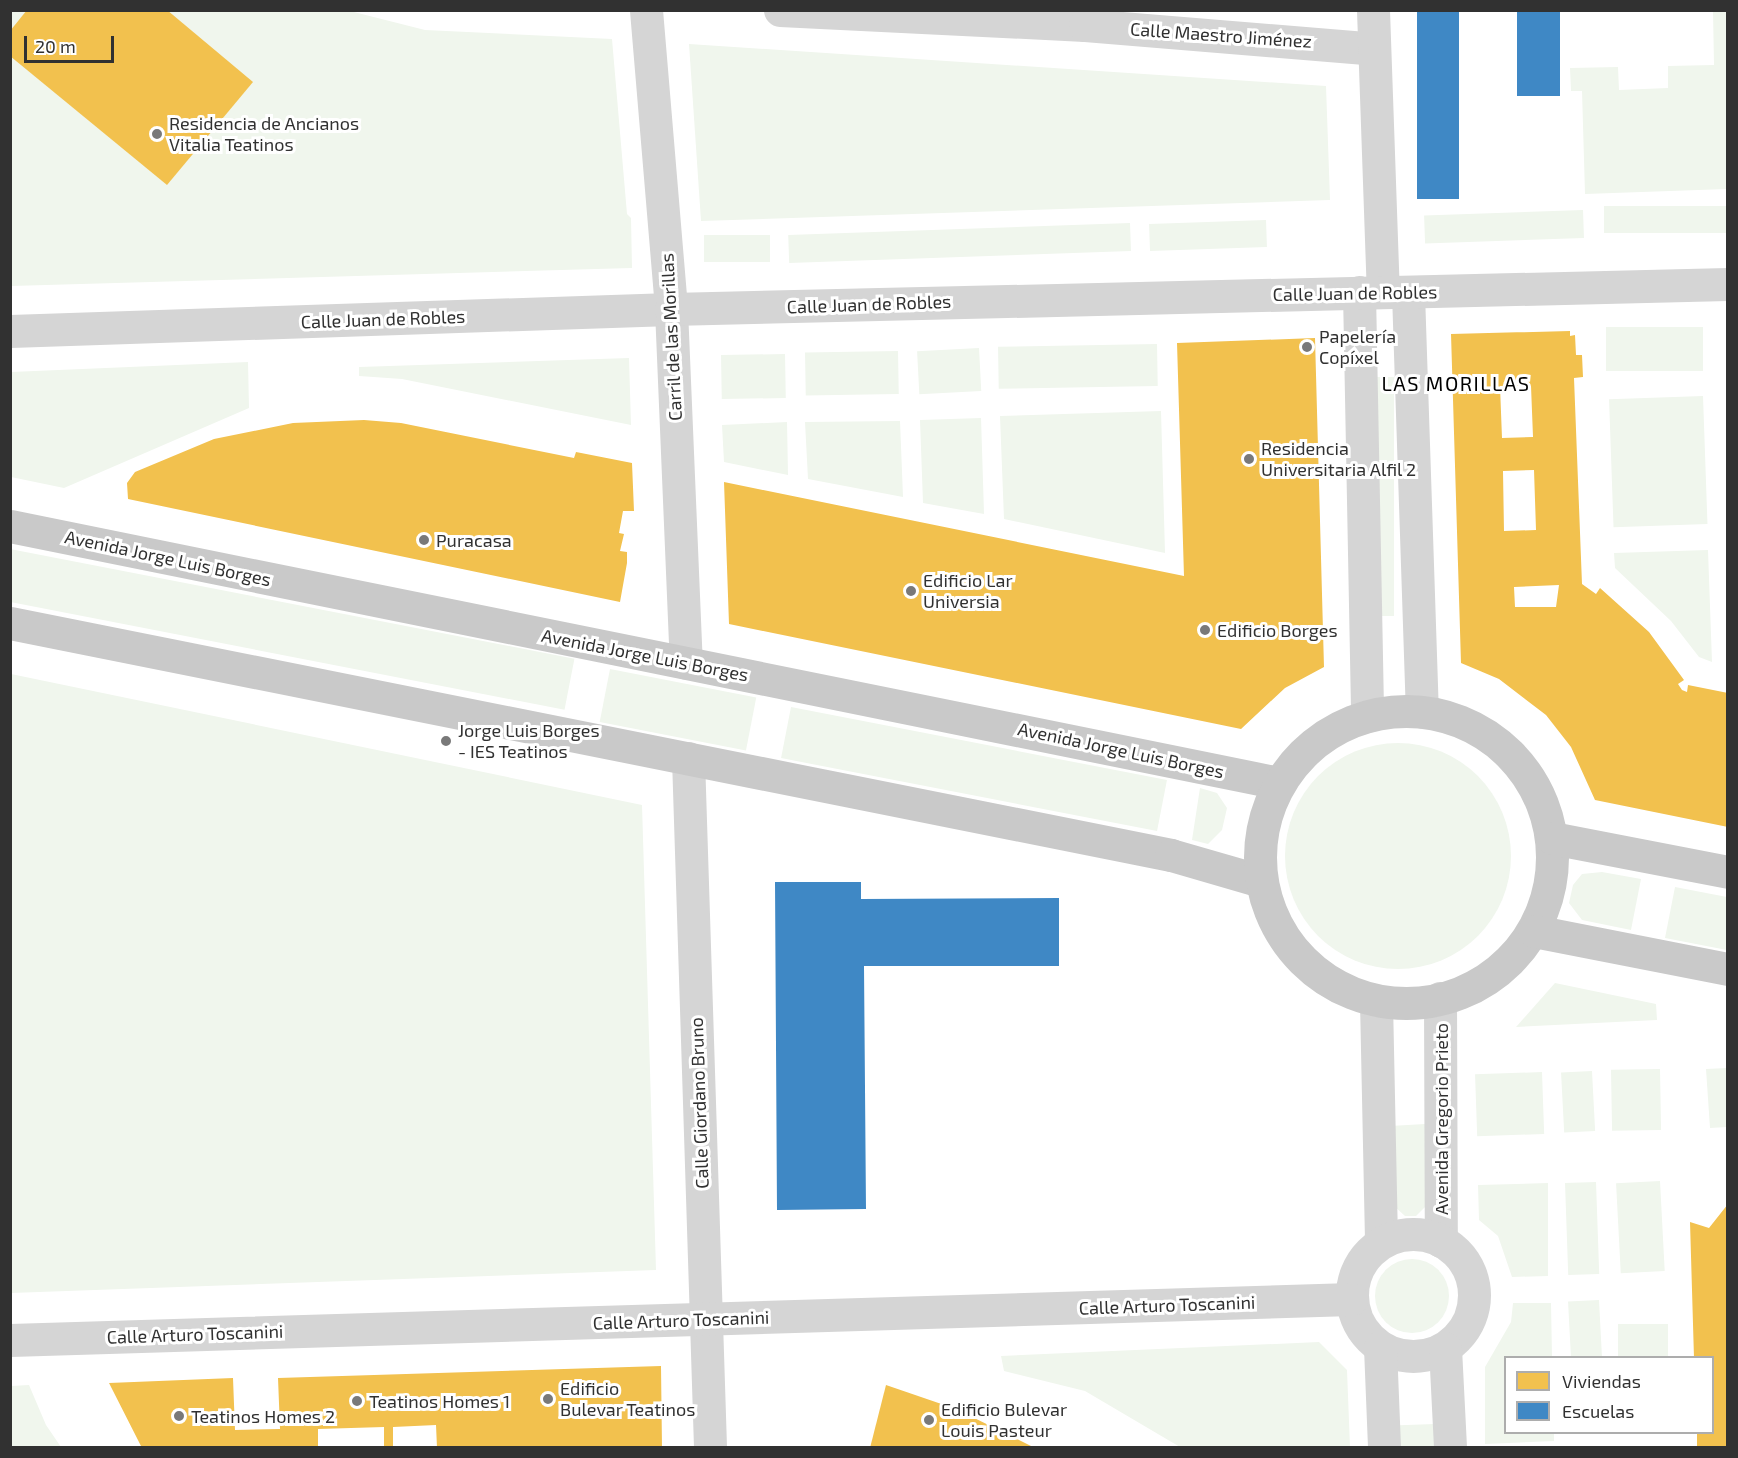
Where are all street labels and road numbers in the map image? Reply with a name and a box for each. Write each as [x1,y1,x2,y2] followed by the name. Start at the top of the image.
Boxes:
[1129,18,1313,52] street label: Calle Maestro Jiménez
[656,252,686,422] street label: Carril de las Morillas
[1272,281,1438,305] street label: Calle Juan de Robles
[786,290,952,318] street label: Calle Juan de Robles
[300,305,466,333] street label: Calle Juan de Robles
[63,526,273,590] street label: Avenida Jorge Luis Borges
[540,624,750,686] street label: Avenida Jorge Luis Borges
[1016,718,1226,782] street label: Avenida Jorge Luis Borges
[685,1017,713,1189] street label: Calle Giordano Bruno
[1430,1023,1452,1215] street label: Avenida Gregorio Prieto
[1078,1291,1256,1319] street label: Calle Arturo Toscanini
[592,1306,770,1334] street label: Calle Arturo Toscanini
[106,1320,284,1348] street label: Calle Arturo Toscanini

